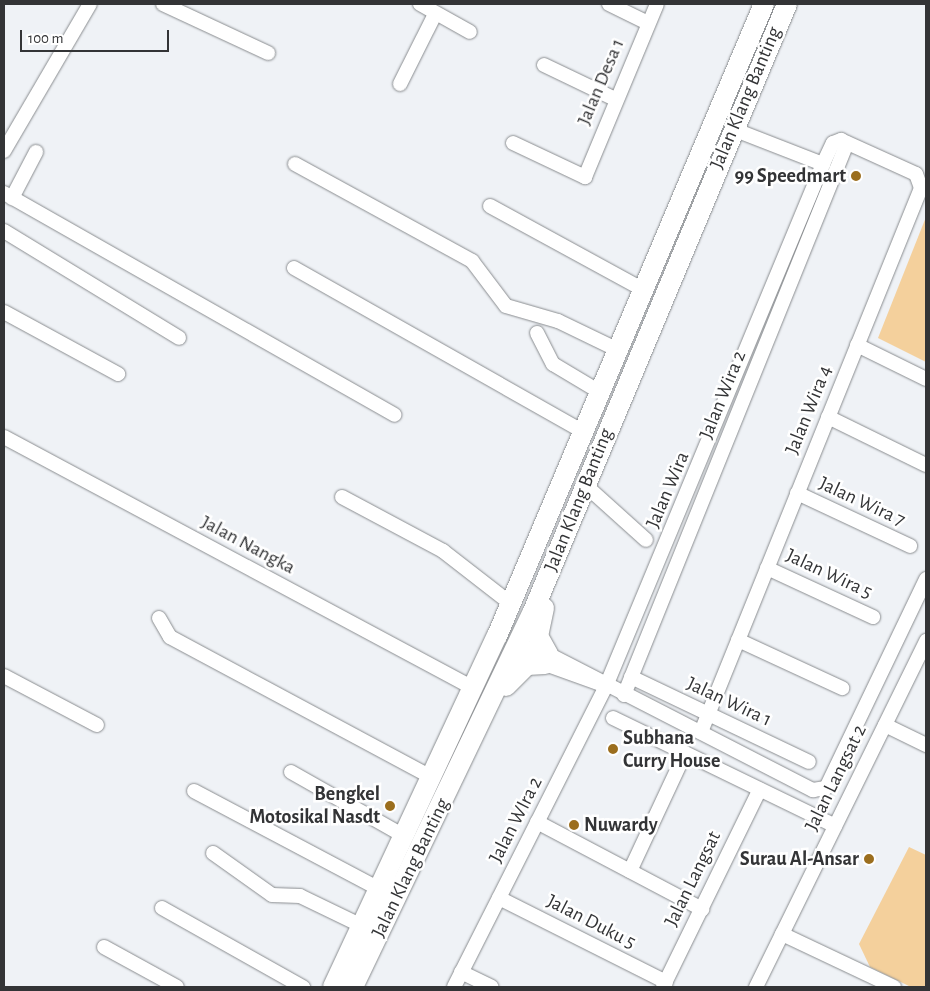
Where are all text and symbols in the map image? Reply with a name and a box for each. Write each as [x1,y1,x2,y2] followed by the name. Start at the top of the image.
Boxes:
[22,20,171,52] scale bar
[705,23,787,173] street label: Jalan Klang Banting
[28,31,63,46] text: 100 m
[572,35,630,129] street label: Jalan Desa 1
[735,164,846,188] place label: 99 Speedmart
[850,170,862,182] marker: 99 Speedmart
[694,347,752,443] street label: Jalan Wira 2
[780,362,838,458] street label: Jalan Wira 4
[539,425,619,575] street label: Jalan Klang Banting
[641,448,695,532] street label: Jalan Wira
[815,472,909,532] street label: Jalan Wira 7
[197,510,299,580] street label: Jalan Nangka
[782,544,876,604] street label: Jalan Wira 5
[683,672,775,732] street label: Jalan Wira 1
[800,721,872,835] street label: Jalan Langsat 2
[623,726,720,773] place label: Subhana Curry House
[607,743,619,755] marker: Subhana Curry House
[484,773,548,867] street label: Jalan WIra 2
[249,782,380,829] place label: Bengkel Motosikal Nasdt
[367,794,455,942] street label: Jalan Klang Banting
[384,800,396,812] marker: Bengkel Motosikal Nasdt
[584,813,658,837] place label: Nuwardy
[568,819,580,831] marker: Nuwardy
[660,827,726,931] street label: Jalan Langsat
[740,847,859,871] place label: Surau Al-Ansar
[863,853,875,865] marker: Surau Al-Ansar
[542,889,640,955] street label: Jalan Duku 5

